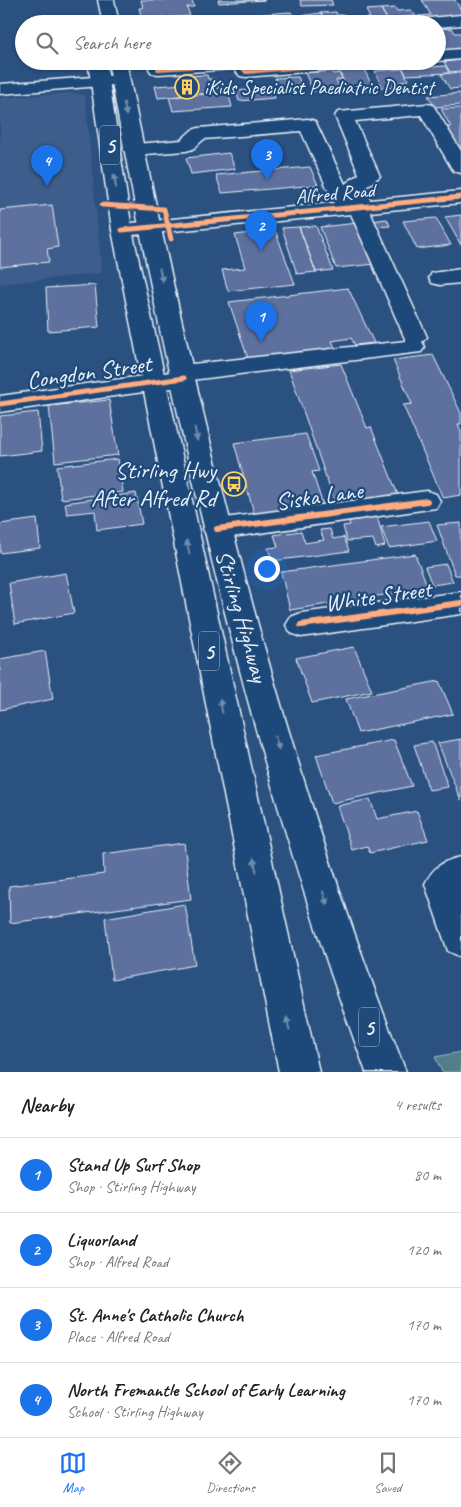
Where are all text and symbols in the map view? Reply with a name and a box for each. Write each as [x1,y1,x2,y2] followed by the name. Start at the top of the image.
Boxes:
[15,15,446,70] search box
[33,29,61,57] icon: search
[73,31,150,55] text: Search here
[174,74,200,100] building icon: iKids Specialist Paediatric Dentist
[204,75,437,100] place label: iKids Specialist Paediatric Dentist
[122,102,130,118] one-way arrow
[100,126,120,164] road number: 5
[251,139,283,180] pin: 3
[31,145,63,186] pin: 4
[110,173,118,189] one-way arrow
[294,177,379,209] street label: Alfred Road
[245,210,277,251] pin: 2
[157,267,165,282] one-way arrow
[245,301,277,342] pin: 1
[25,348,155,396] street label: Congdon Street
[192,426,200,441] one-way arrow
[91,455,220,513] place label: Stirling Hwy After Alfred Rd
[221,471,247,497] bus stop icon: Stirling Hwy After Alfred Rd
[274,475,367,517] street label: Siska Lane
[184,540,192,555] one-way arrow
[209,547,276,687] street label: Stirling Highway
[254,556,280,582] your location
[323,573,435,618] street label: White Street
[199,631,219,670] road number: 5
[217,699,225,714] one-way arrow
[274,736,282,751] one-way arrow
[250,857,258,873] one-way arrow
[322,891,329,906] one-way arrow
[359,1008,379,1046] road number: 5
[284,1017,292,1032] one-way arrow
[20,1092,73,1118] text: Nearby
[394,1095,441,1115] text: 4 results
[67,1153,199,1177] text: Stand Up Surf Shop
[32,1165,40,1185] text: 1
[414,1165,441,1185] text: 80 m
[67,1177,195,1197] text: Shop · Stirling Highway
[67,1228,135,1252] text: Liquorland
[32,1240,40,1260] text: 2
[407,1240,441,1260] text: 120 m
[67,1252,168,1272] text: Shop · Alfred Road
[67,1303,244,1327] text: St. Anne's Catholic Church
[32,1315,40,1335] text: 3
[407,1315,441,1335] text: 170 m
[67,1327,169,1347] text: Place · Alfred Road
[67,1378,345,1402] text: North Fremantle School of Early Learning
[32,1390,40,1410] text: 4
[407,1390,441,1410] text: 170 m
[67,1402,203,1422] text: School · Stirling Highway
[59,1449,87,1496] tab: Map
[206,1449,255,1496] tab: Directions
[374,1449,402,1496] tab: Saved

